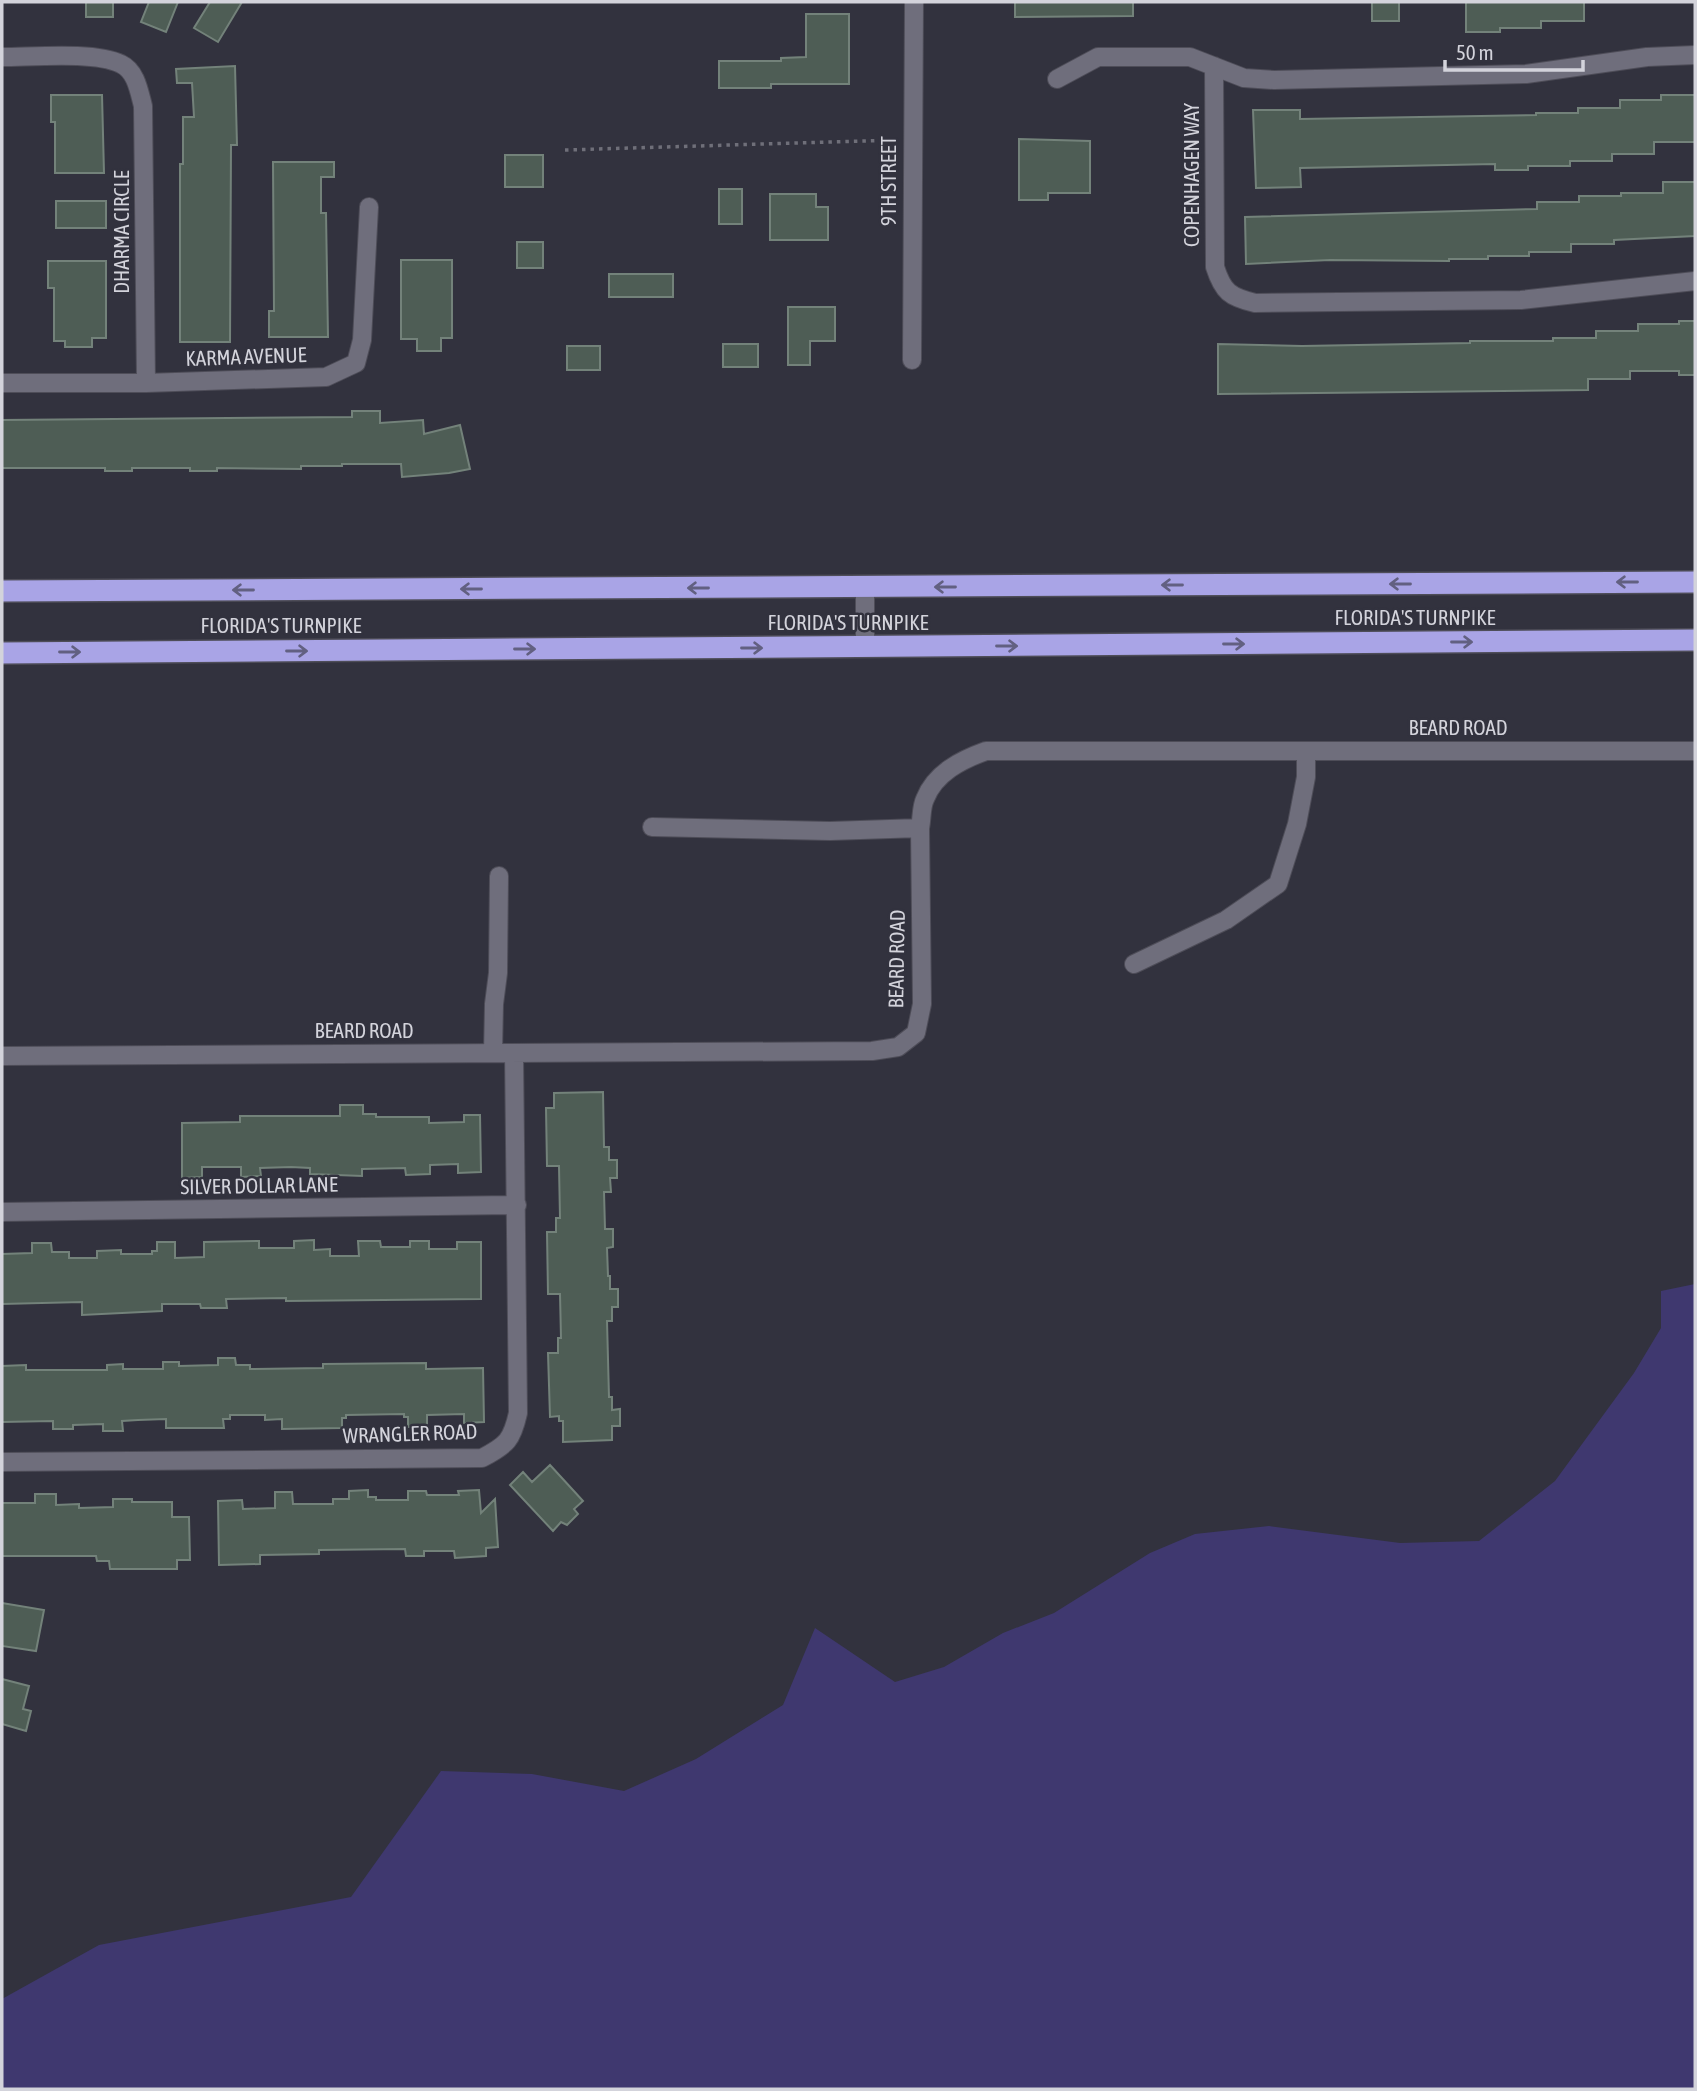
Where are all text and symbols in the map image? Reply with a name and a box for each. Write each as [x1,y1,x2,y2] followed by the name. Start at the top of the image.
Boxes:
[1445,28,1583,72] scale bar
[1456,40,1494,64] text: 50 m
[1179,102,1203,247] street label: COPENHAGEN WAY
[876,136,900,226] street label: 9TH STREET
[109,170,133,294] street label: DHARMA CIRCLE
[185,342,307,370] street label: KARMA AVENUE
[1616,575,1639,589] one-way arrow
[1388,577,1411,591] one-way arrow
[1161,578,1184,592] one-way arrow
[933,580,956,594] one-way arrow
[687,581,710,595] one-way arrow
[460,582,483,596] one-way arrow
[232,583,255,597] one-way arrow
[1335,605,1495,629] street label: FLORIDA'S TURNPIKE
[768,610,928,634] street label: FLORIDA'S TURNPIKE
[201,613,361,637] street label: FLORIDA'S TURNPIKE
[1450,635,1473,649] one-way arrow
[1222,637,1245,651] one-way arrow
[995,639,1018,653] one-way arrow
[741,641,764,655] one-way arrow
[513,642,536,656] one-way arrow
[286,644,309,658] one-way arrow
[58,645,81,659] one-way arrow
[1409,715,1507,739] street label: BEARD ROAD
[883,909,909,1009] street label: BEARD ROAD
[315,1018,413,1042] street label: BEARD ROAD
[180,1172,338,1198] street label: SILVER DOLLAR LANE
[342,1419,478,1447] street label: WRANGLER ROAD

